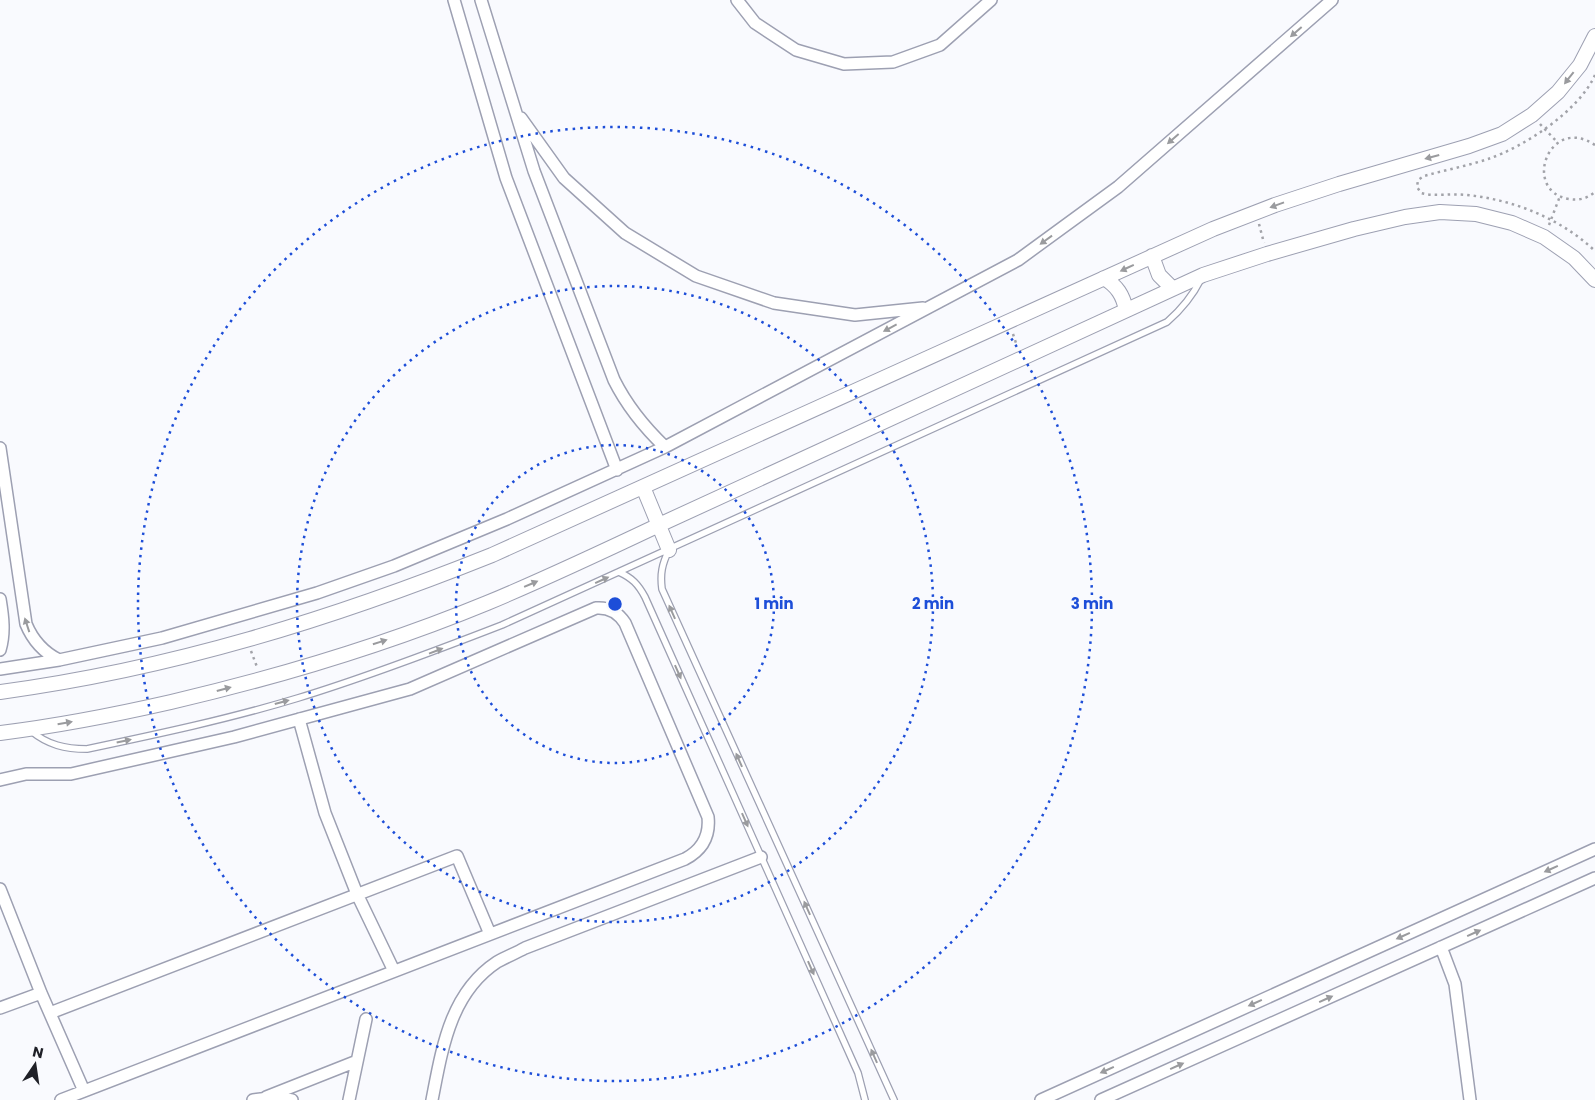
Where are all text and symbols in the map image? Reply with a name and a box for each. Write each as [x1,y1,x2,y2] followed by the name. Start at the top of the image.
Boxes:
[1290,26,1302,38] one-way arrow
[1564,71,1575,84] one-way arrow
[1167,133,1179,144] one-way arrow
[1424,153,1439,161] one-way arrow
[1269,202,1284,209] one-way arrow
[1039,235,1053,245] one-way arrow
[1120,264,1134,272] one-way arrow
[882,324,897,332] one-way arrow
[595,576,609,584] one-way arrow
[524,579,538,587] one-way arrow
[754,593,794,614] text: 1 min
[912,593,954,614] text: 2 min
[1071,593,1113,614] text: 3 min
[606,595,624,613] centre of rings
[668,605,676,619] one-way arrow
[23,618,31,633] one-way arrow
[373,638,388,646] one-way arrow
[429,647,444,655] one-way arrow
[675,665,683,679] one-way arrow
[217,685,232,693] one-way arrow
[275,698,290,706] one-way arrow
[58,719,73,727] one-way arrow
[117,737,132,745] one-way arrow
[735,753,743,767] one-way arrow
[741,813,749,827] one-way arrow
[1544,866,1558,874] one-way arrow
[802,901,810,915] one-way arrow
[1467,928,1481,936] one-way arrow
[1396,933,1410,941] one-way arrow
[807,961,815,975] one-way arrow
[1319,995,1333,1003] one-way arrow
[1248,1000,1262,1008] one-way arrow
[10,1040,60,1090] north arrow
[31,1041,45,1063] text: N
[870,1049,878,1063] one-way arrow
[1170,1061,1184,1069] one-way arrow
[1100,1067,1114,1075] one-way arrow

